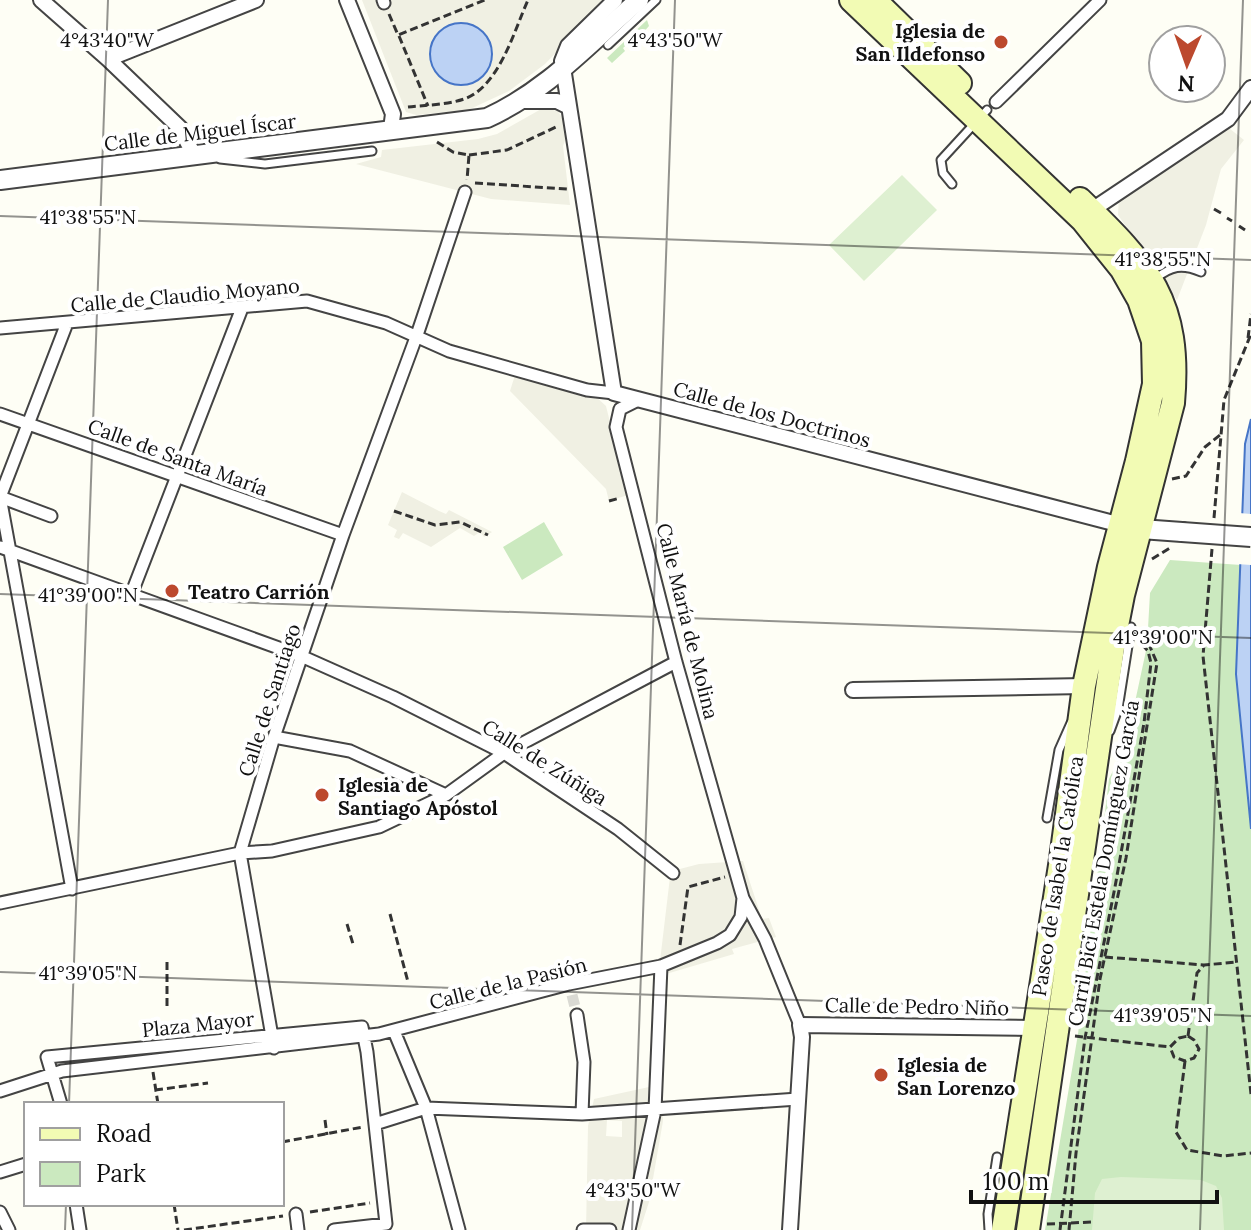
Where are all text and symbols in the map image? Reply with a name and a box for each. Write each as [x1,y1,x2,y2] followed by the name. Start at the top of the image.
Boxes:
[856,18,985,66] place label: Iglesia de San Ildefonso
[1147,24,1227,104] north arrow
[60,27,155,52] text: 4°43'40"W
[628,27,723,52] text: 4°43'50"W
[992,33,1010,51] marker: Iglesia de San Ildefonso
[1177,70,1195,98] text: N
[103,108,298,156] street label: Calle de Miguel Íscar
[40,204,136,229] text: 41°38'55"N
[1115,246,1211,271] text: 41°38'55"N
[69,273,301,317] street label: Calle de Claudio Moyano
[671,376,873,452] street label: Calle de los Doctrinos
[85,413,271,501] street label: Calle de Santa María
[652,520,724,722] street label: Calle María de Molina
[188,579,330,604] place label: Teatro Carrión
[38,582,138,607] text: 41°39'00"N
[163,582,181,600] marker: Teatro Carrión
[232,620,306,780] street label: Calle de Santiago
[1113,624,1213,649] text: 41°39'00"N
[1062,698,1144,1028] street label: Carril Bici Estela Domínguez García
[478,714,612,810] street label: Calle de Zúñiga
[1026,754,1088,998] street label: Paseo de Isabel la Católica
[338,772,498,820] place label: Iglesia de Santiago Apóstol
[313,786,331,804] marker: Iglesia de Santiago Apóstol
[427,951,589,1015] street label: Calle de la Pasión
[39,960,137,985] text: 41°39'05"N
[825,992,1009,1020] street label: Calle de Pedro Niño
[1114,1002,1212,1027] text: 41°39'05"N
[141,1006,256,1042] street label: Plaza Mayor
[897,1052,1015,1100] place label: Iglesia de San Lorenzo
[872,1066,890,1084] marker: Iglesia de San Lorenzo
[24,1102,284,1206] legend
[96,1118,152,1149] text: Road
[971,1154,1217,1204] scale bar
[96,1158,146,1189] text: Park
[983,1166,1049,1197] text: 100 m
[586,1177,681,1202] text: 4°43'50"W

